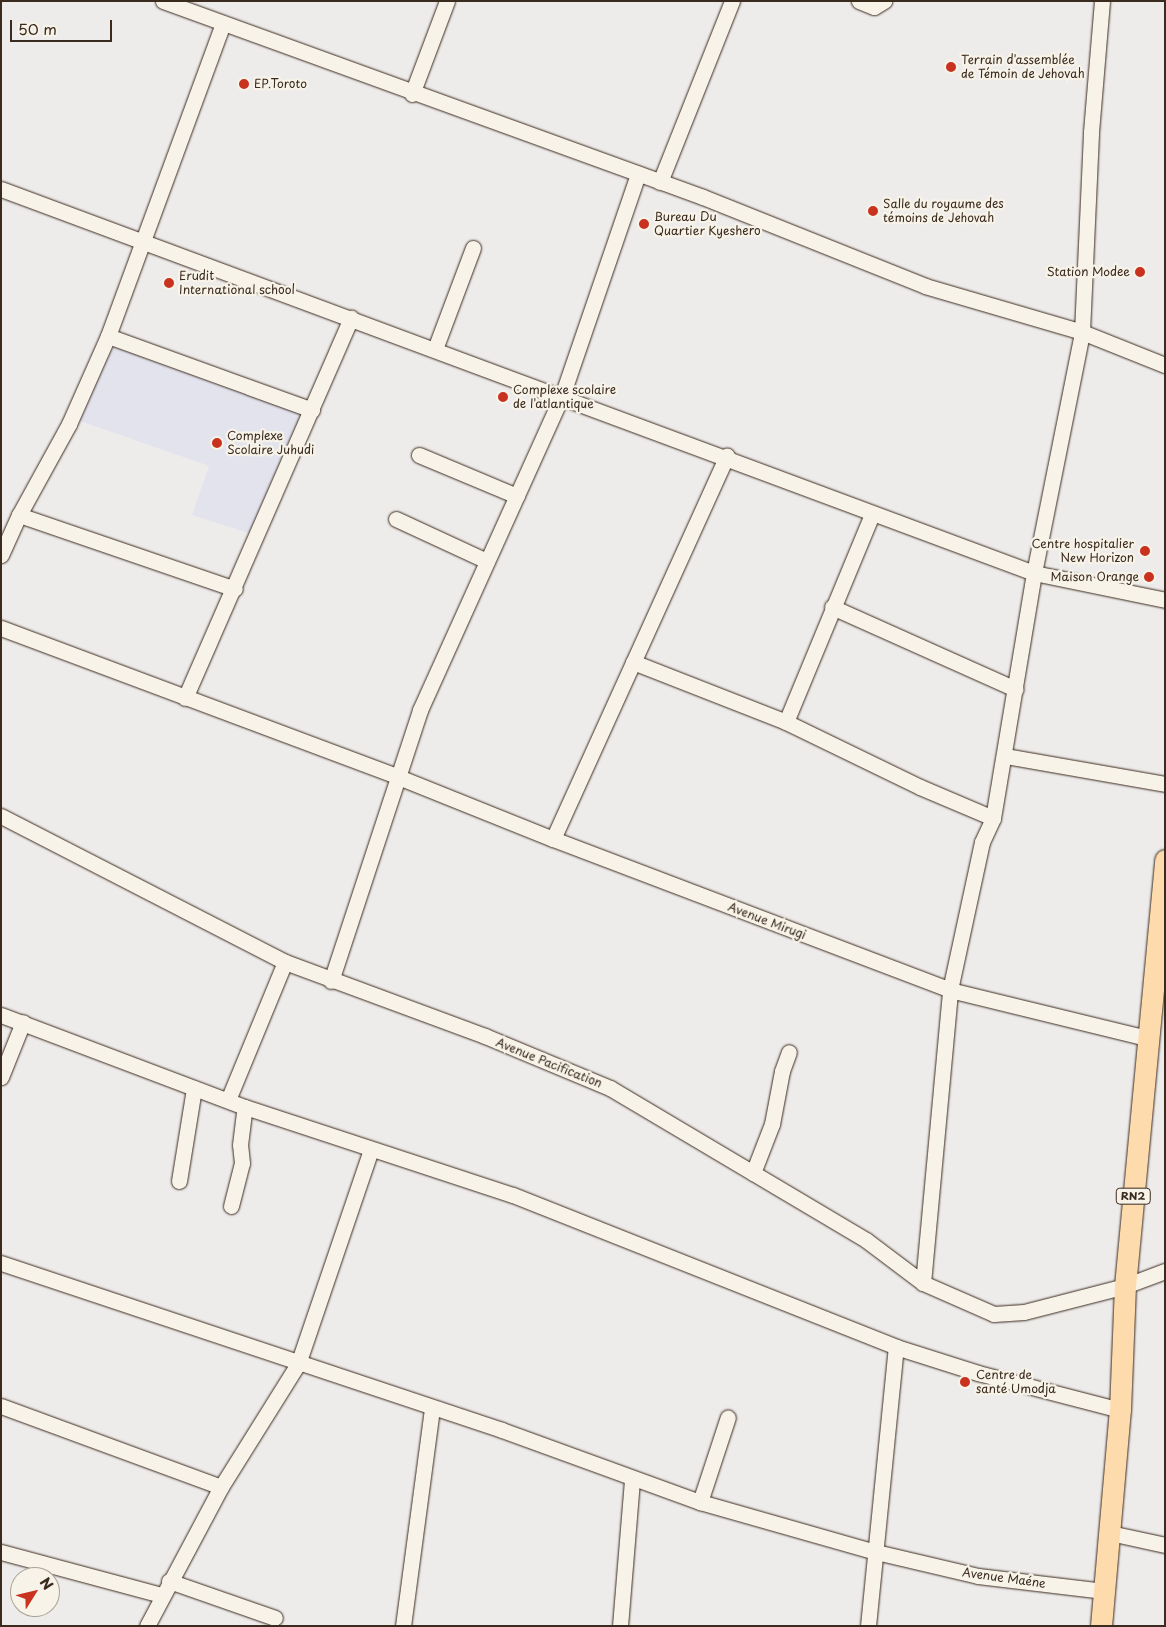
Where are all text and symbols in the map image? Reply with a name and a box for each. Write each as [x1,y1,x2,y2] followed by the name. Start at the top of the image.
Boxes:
[12,10,115,42] scale bar
[18,17,57,40] text: 50 m
[961,53,1086,81] place label: Terrain d'assemblée de Témoin de Jehovah
[945,61,957,73] marker: Terrain d'assemblée de Témoin de Jehovah
[254,77,307,91] place label: EP.Toroto
[238,78,250,90] marker: EP.Toroto
[883,197,1006,225] place label: Salle du royaume des témoins de Jehovah
[867,205,879,217] marker: Salle du royaume des témoins de Jehovah
[654,210,761,238] place label: Bureau Du Quartier Kyeshero
[638,218,650,230] marker: Bureau Du Quartier Kyeshero
[1047,265,1130,279] place label: Station Modee
[1134,266,1146,278] marker: Station Modee
[179,269,295,297] place label: Erudit International school
[163,277,175,289] marker: Erudit International school
[513,383,617,411] place label: Complexe scolaire de l'atlantique
[497,391,509,403] marker: Complexe scolaire de l'atlantique
[227,429,315,457] place label: Complexe Scolaire Juhudi
[211,437,223,449] marker: Complexe Scolaire Juhudi
[1030,537,1134,565] place label: Centre hospitalier New Horizon
[1138,544,1152,558] marker: Centre hospitalier New Horizon
[1051,570,1139,584] place label: Maison Orange
[1143,571,1155,583] marker: Maison Orange
[726,900,808,942] street label: Avenue Mirugi
[494,1035,604,1091] street label: Avenue Pacification
[1116,1188,1150,1204] road number: RN2
[976,1368,1056,1396] place label: Centre de santé Umodja
[958,1375,972,1389] marker: Centre de santé Umodja
[962,1565,1046,1591] street label: Avenue Maéne
[10,1567,60,1617] north arrow
[35,1573,58,1594] text: N

